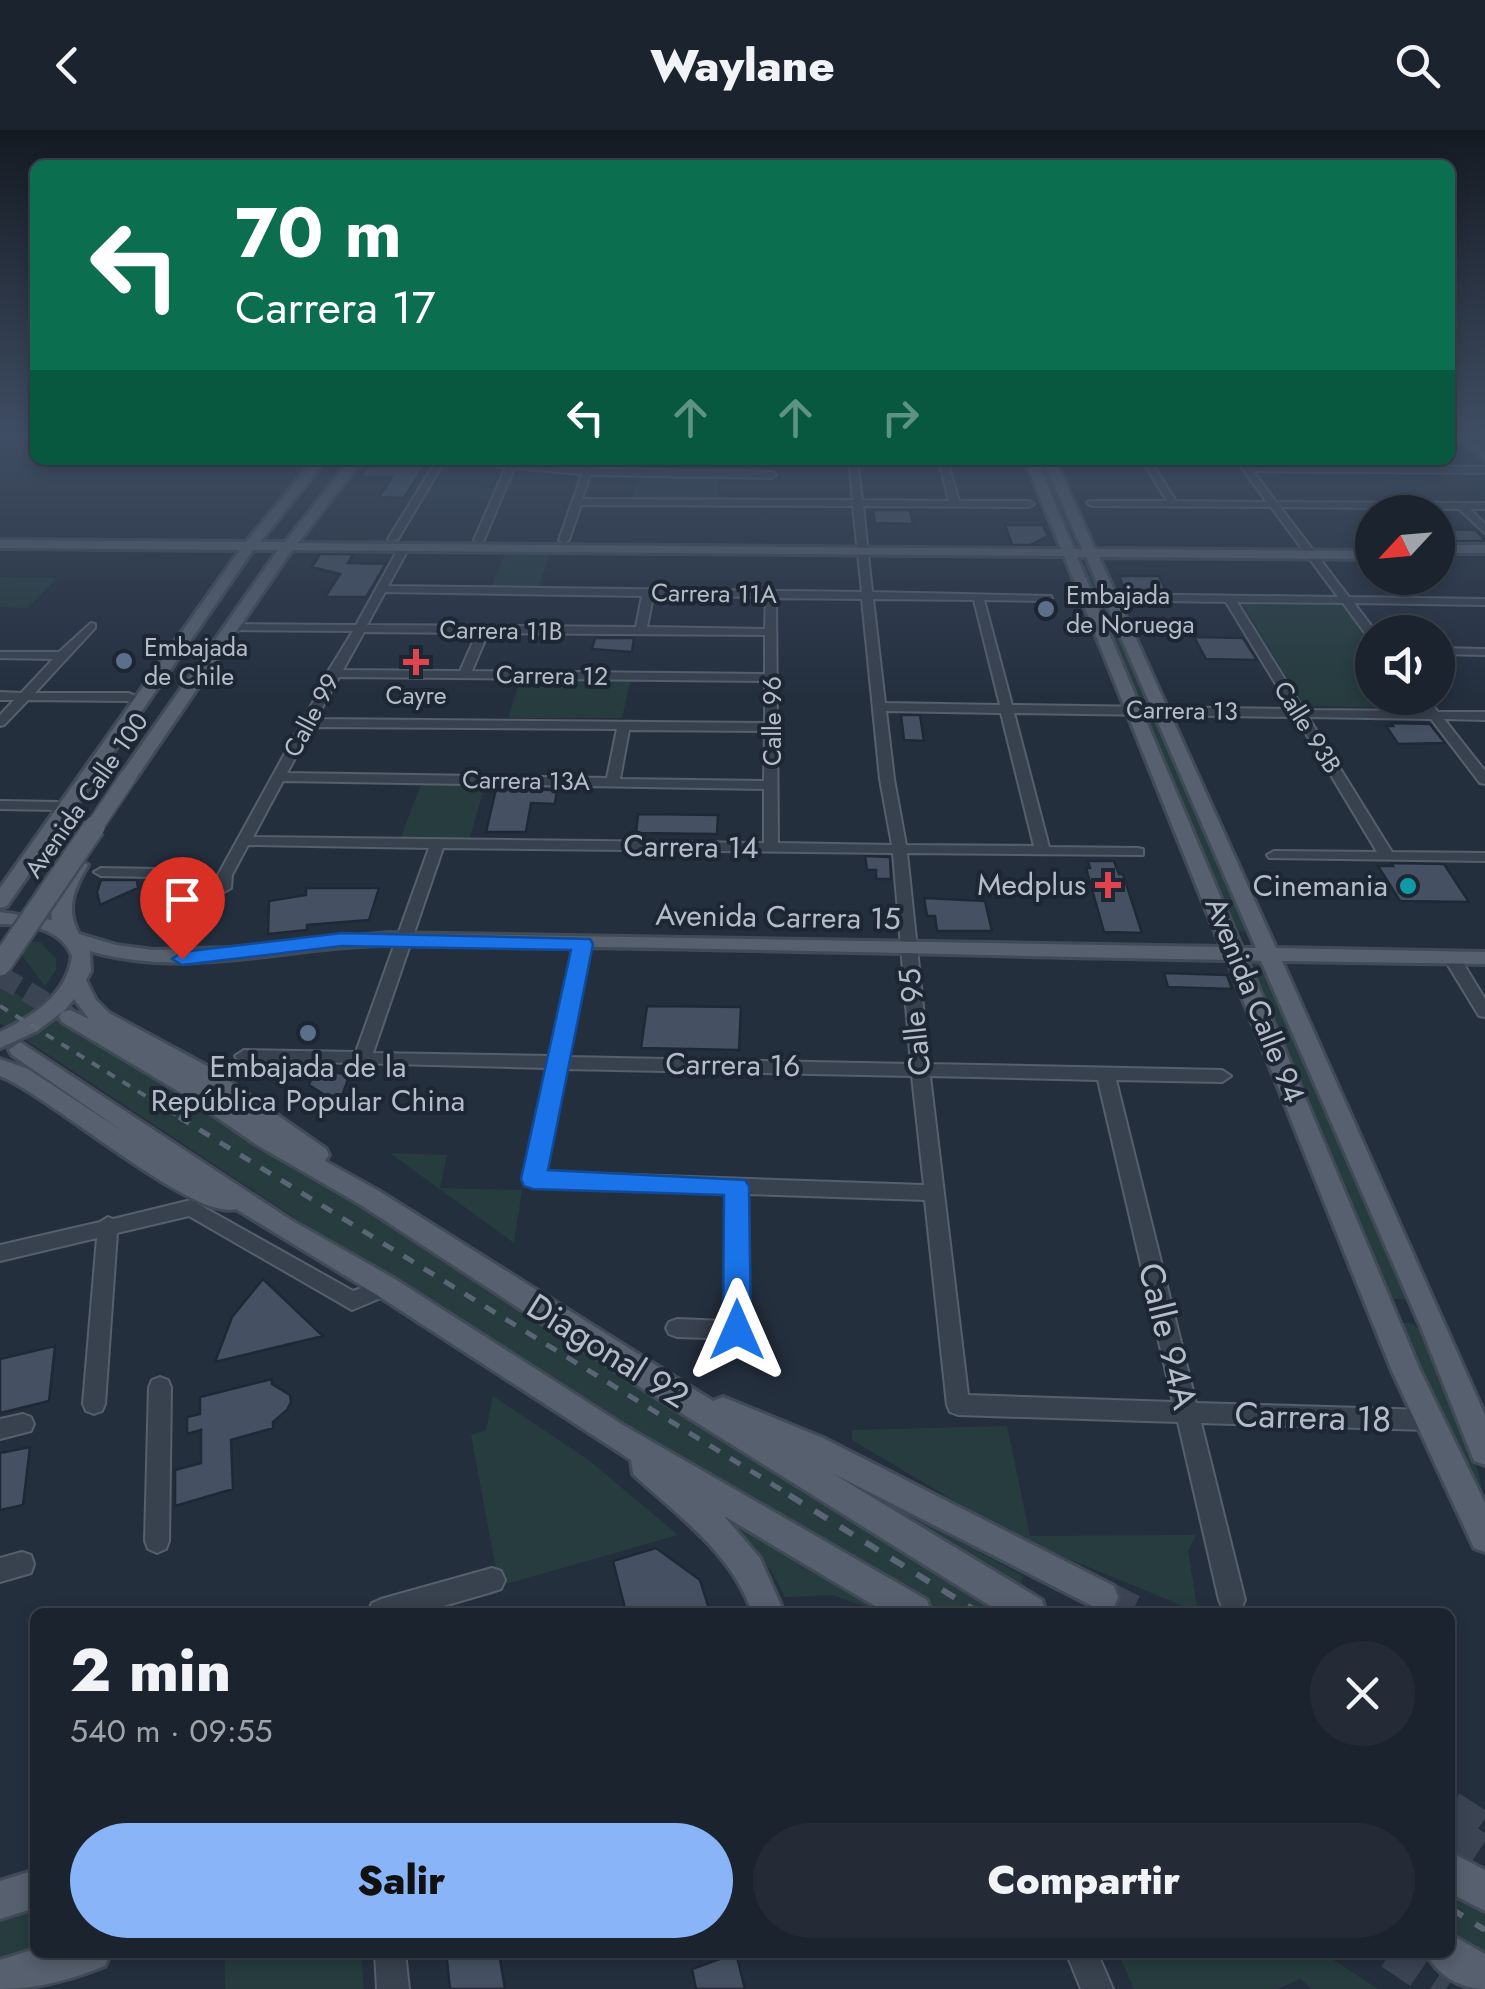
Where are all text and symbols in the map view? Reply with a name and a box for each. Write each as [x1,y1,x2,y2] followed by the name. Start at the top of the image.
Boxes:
[650,33,835,98] text: Waylane
[40,38,95,93] icon: back
[1390,38,1445,93] icon: search
[235,182,402,283] text: 70 m
[70,200,200,330] icon: left
[235,275,435,340] text: Carrera 17
[558,390,613,445] icon: left
[663,390,718,445] icon: ahead
[768,390,823,445] icon: ahead
[873,390,928,445] icon: right
[1355,495,1455,595] north arrow
[1355,495,1455,715] map controls
[651,574,778,612] street label: Carrera 11A
[1066,577,1195,642] place label: Embajada de Noruega
[1035,598,1057,620] marker: Embajada de Noruega
[439,611,563,649] street label: Carrera 11B
[1355,615,1455,715] button: sound
[144,629,248,694] place label: Embajada de Chile
[403,649,429,675] marker: Cayre
[113,650,135,672] marker: Embajada de Chile
[495,656,609,694] street label: Carrera 12
[274,667,348,763] street label: Calle 99
[1265,674,1351,780] street label: Calle 93B
[754,676,790,766] street label: Calle 96
[385,677,447,713] place label: Cayre
[1126,691,1238,729] street label: Carrera 13
[15,705,157,885] street label: Avenida Calle 100
[462,761,591,799] street label: Carrera 13A
[623,824,759,869] street label: Carrera 14
[140,857,225,960] pin
[977,863,1086,906] place label: Medplus
[1253,864,1388,907] place label: Cinemania
[155,872,210,927] icon: arrive
[1095,872,1121,898] marker: Medplus
[1397,875,1419,897] marker: Cinemania
[1195,890,1316,1109] street label: Avenida Calle 94
[655,893,901,940] street label: Avenida Carrera 15
[888,966,942,1078] street label: Calle 95
[297,1022,319,1044] marker: Embajada de la República Popular China
[665,1042,801,1087] street label: Carrera 16
[151,1045,465,1122] place label: Embajada de la República Popular China
[1126,1258,1210,1414] street label: Calle 94A
[685,1278,789,1382] position arrow
[517,1281,699,1421] street label: Diagonal 92
[1234,1389,1392,1445] street label: Carrera 18
[70,1627,231,1714] text: 2 min
[1310,1641,1415,1746] button: close
[70,1708,273,1754] text: 540 m · 09:55
[70,1823,733,1938] button: Salir
[753,1823,1415,1938] button: Compartir

